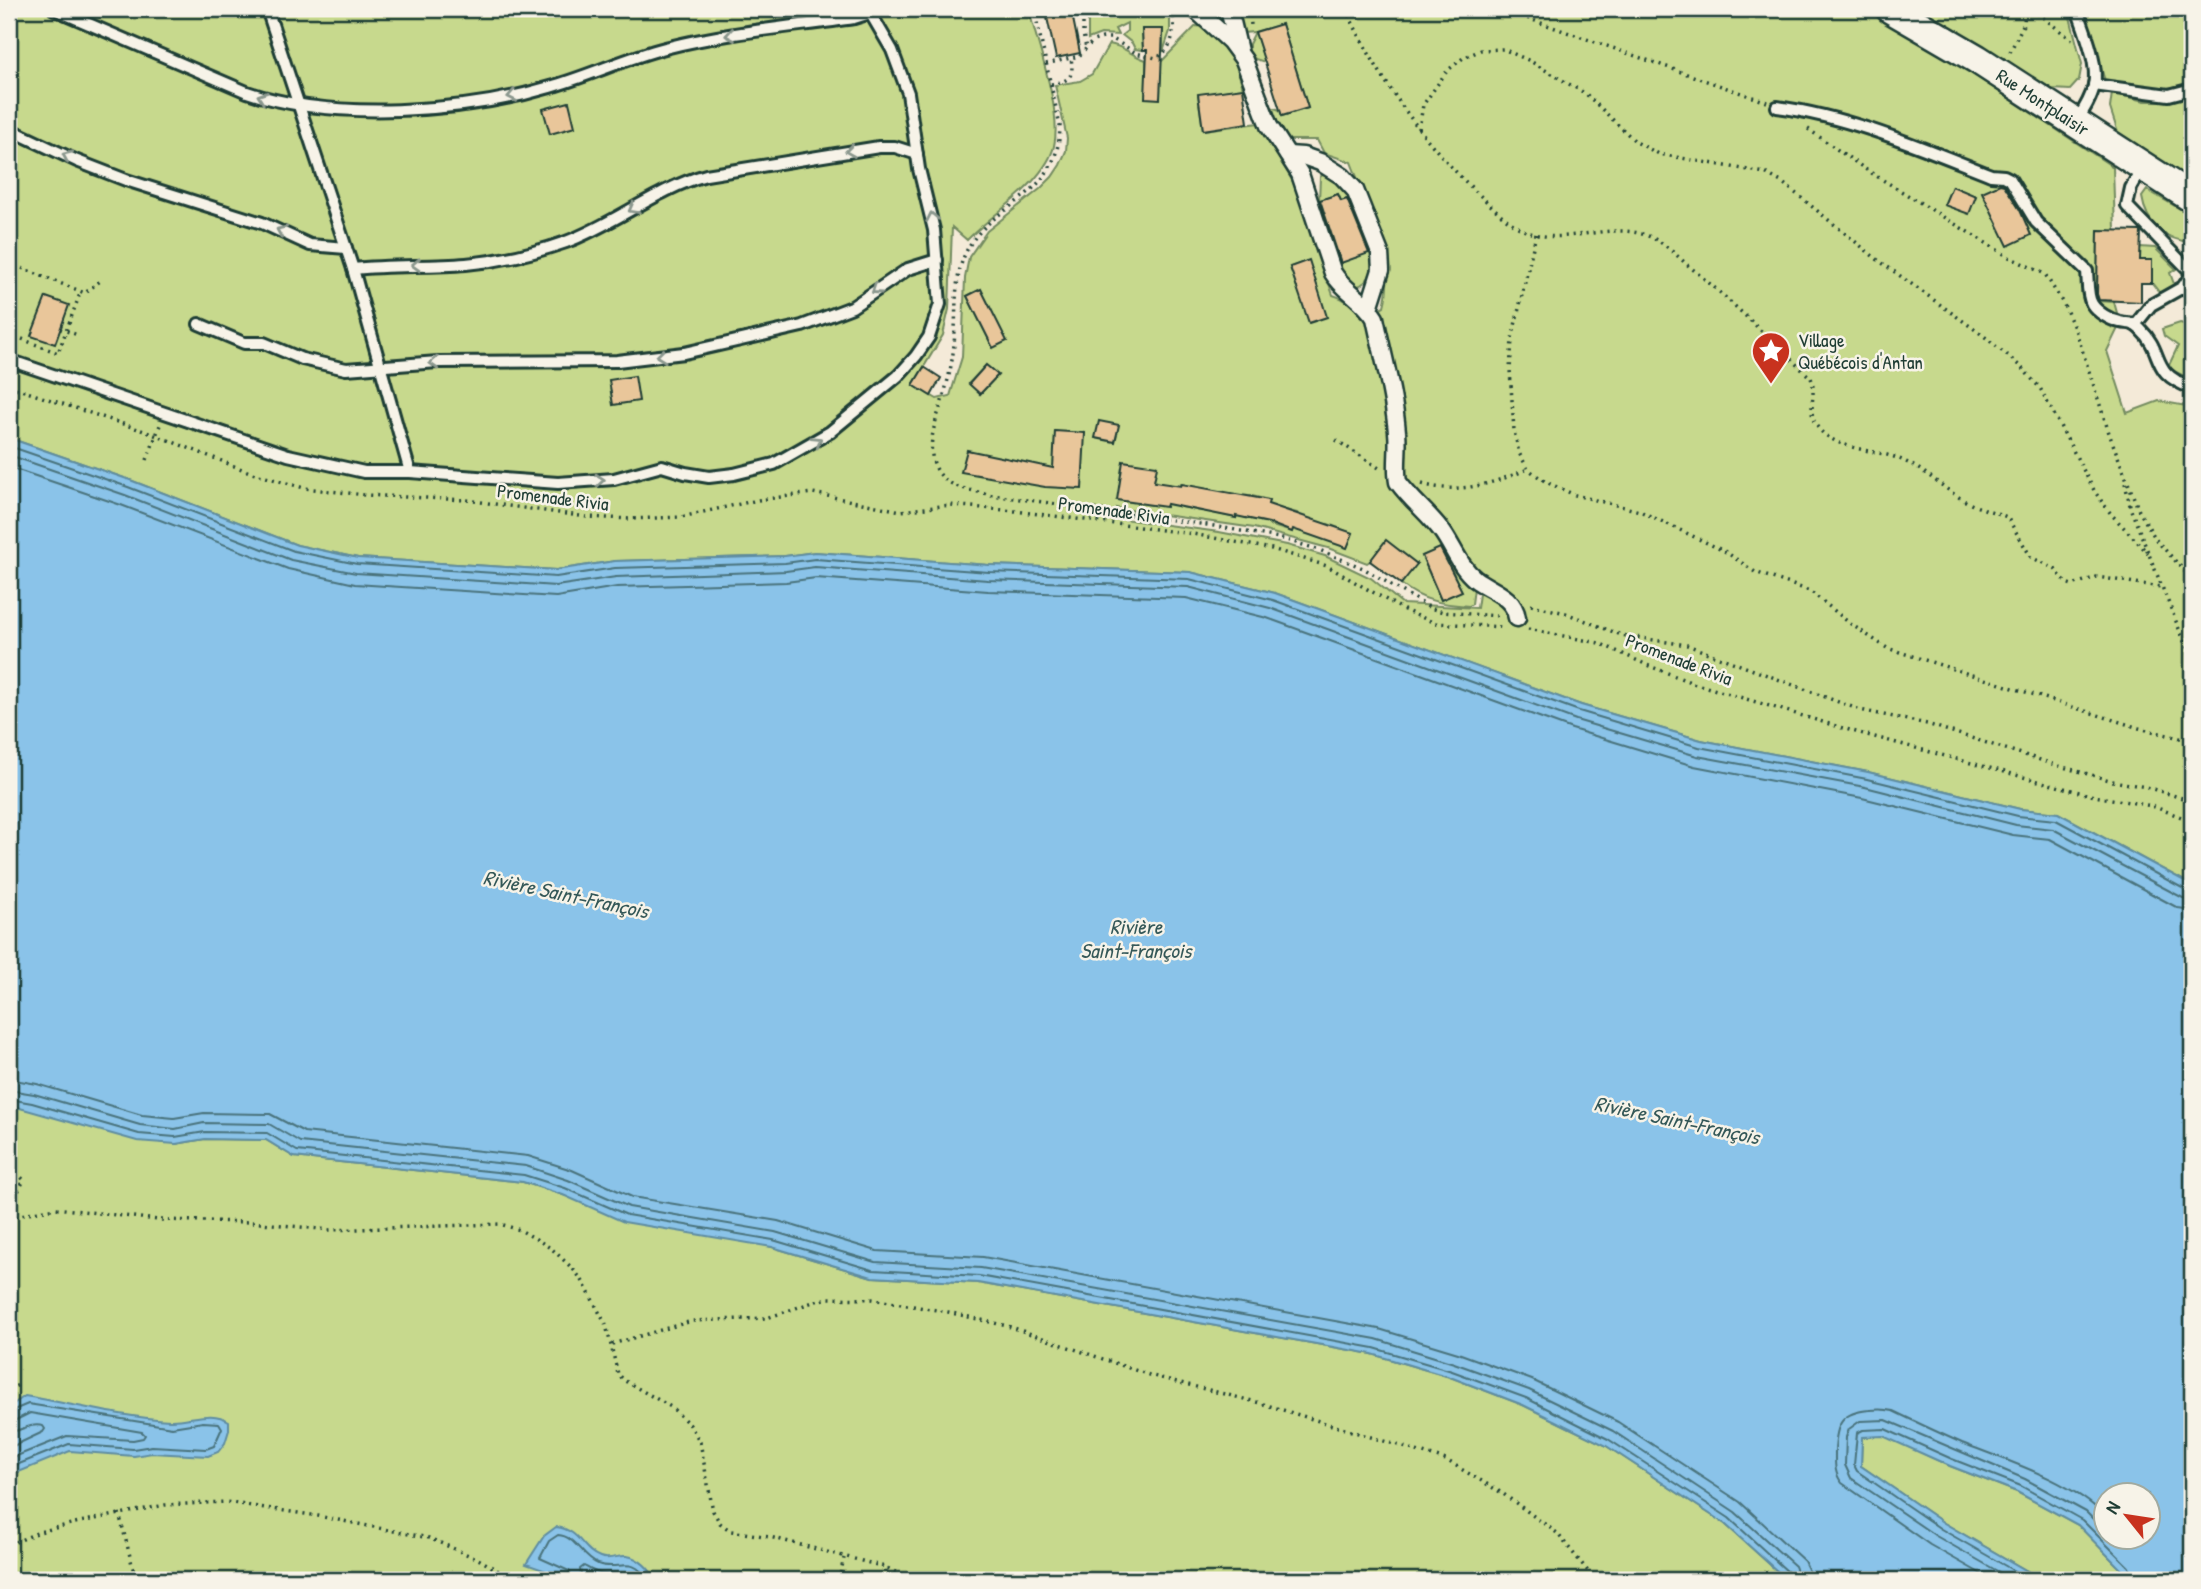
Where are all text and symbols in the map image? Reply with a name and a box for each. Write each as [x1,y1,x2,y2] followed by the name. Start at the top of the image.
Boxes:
[725,27,736,42] one-way arrow
[1991,62,2095,142] street label: Rue Montplaisir
[506,88,518,103] one-way arrow
[256,91,269,105] one-way arrow
[845,143,856,158] one-way arrow
[62,151,74,165] one-way arrow
[628,201,640,214] one-way arrow
[925,211,940,223] one-way arrow
[276,225,289,239] one-way arrow
[410,257,421,272] one-way arrow
[871,282,884,294] one-way arrow
[1798,327,1923,375] place label: Village Québécois d'Antan
[1750,330,1792,385] place icon: Village Québécois d'Antan
[655,349,667,364] one-way arrow
[428,355,439,370] one-way arrow
[809,436,822,449] one-way arrow
[595,473,606,488] one-way arrow
[496,477,611,517] street label: Promenade Rivia
[1057,489,1172,531] street label: Promenade Rivia
[1622,627,1737,691] street label: Promenade Rivia
[481,862,653,926] water label: Rivière Saint-François
[1081,912,1193,965] water label: Rivière Saint-François
[1592,1088,1764,1152] water label: Rivière Saint-François
[2092,1480,2162,1550] north arrow
[2098,1497,2126,1518] text: N

